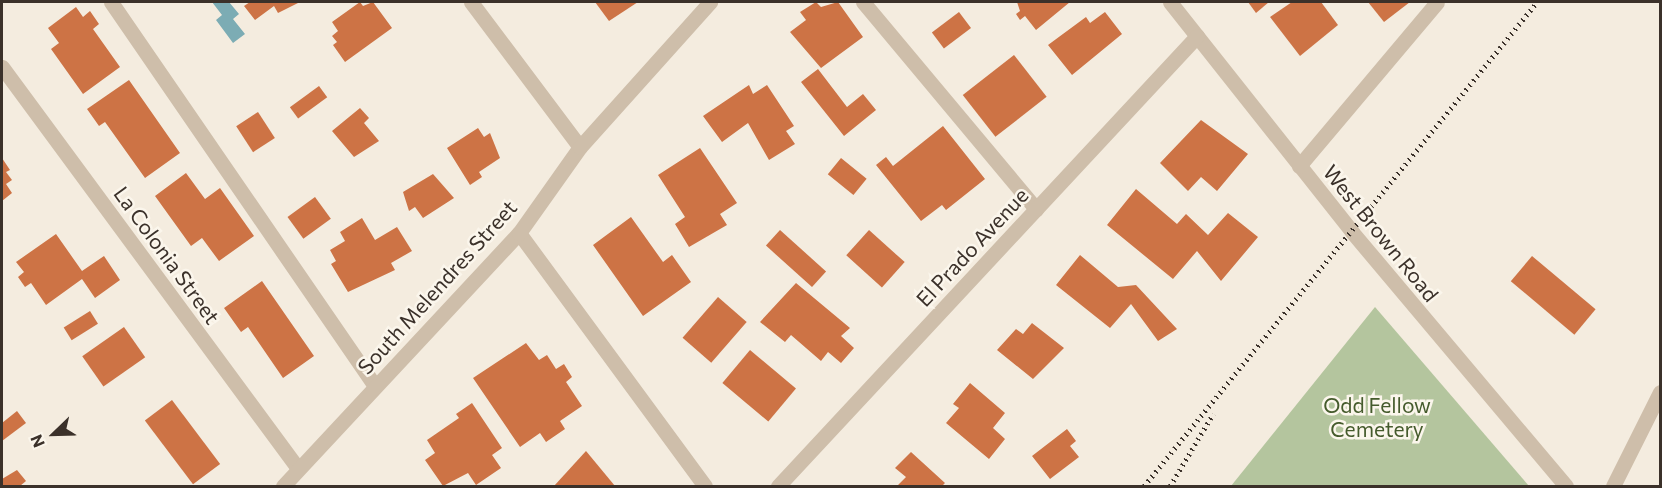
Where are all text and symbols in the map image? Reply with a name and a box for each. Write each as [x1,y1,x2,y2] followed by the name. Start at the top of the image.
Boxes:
[1318,159,1444,307] street label: West Brown Road
[109,181,225,329] street label: La Colonia Street
[911,183,1033,311] street label: El Prado Avenue
[352,195,522,379] street label: South Melendres Street
[1323,392,1431,442] park label: Odd Fellow Cemetery
[24,404,84,464] north arrow
[26,432,48,450] text: N

